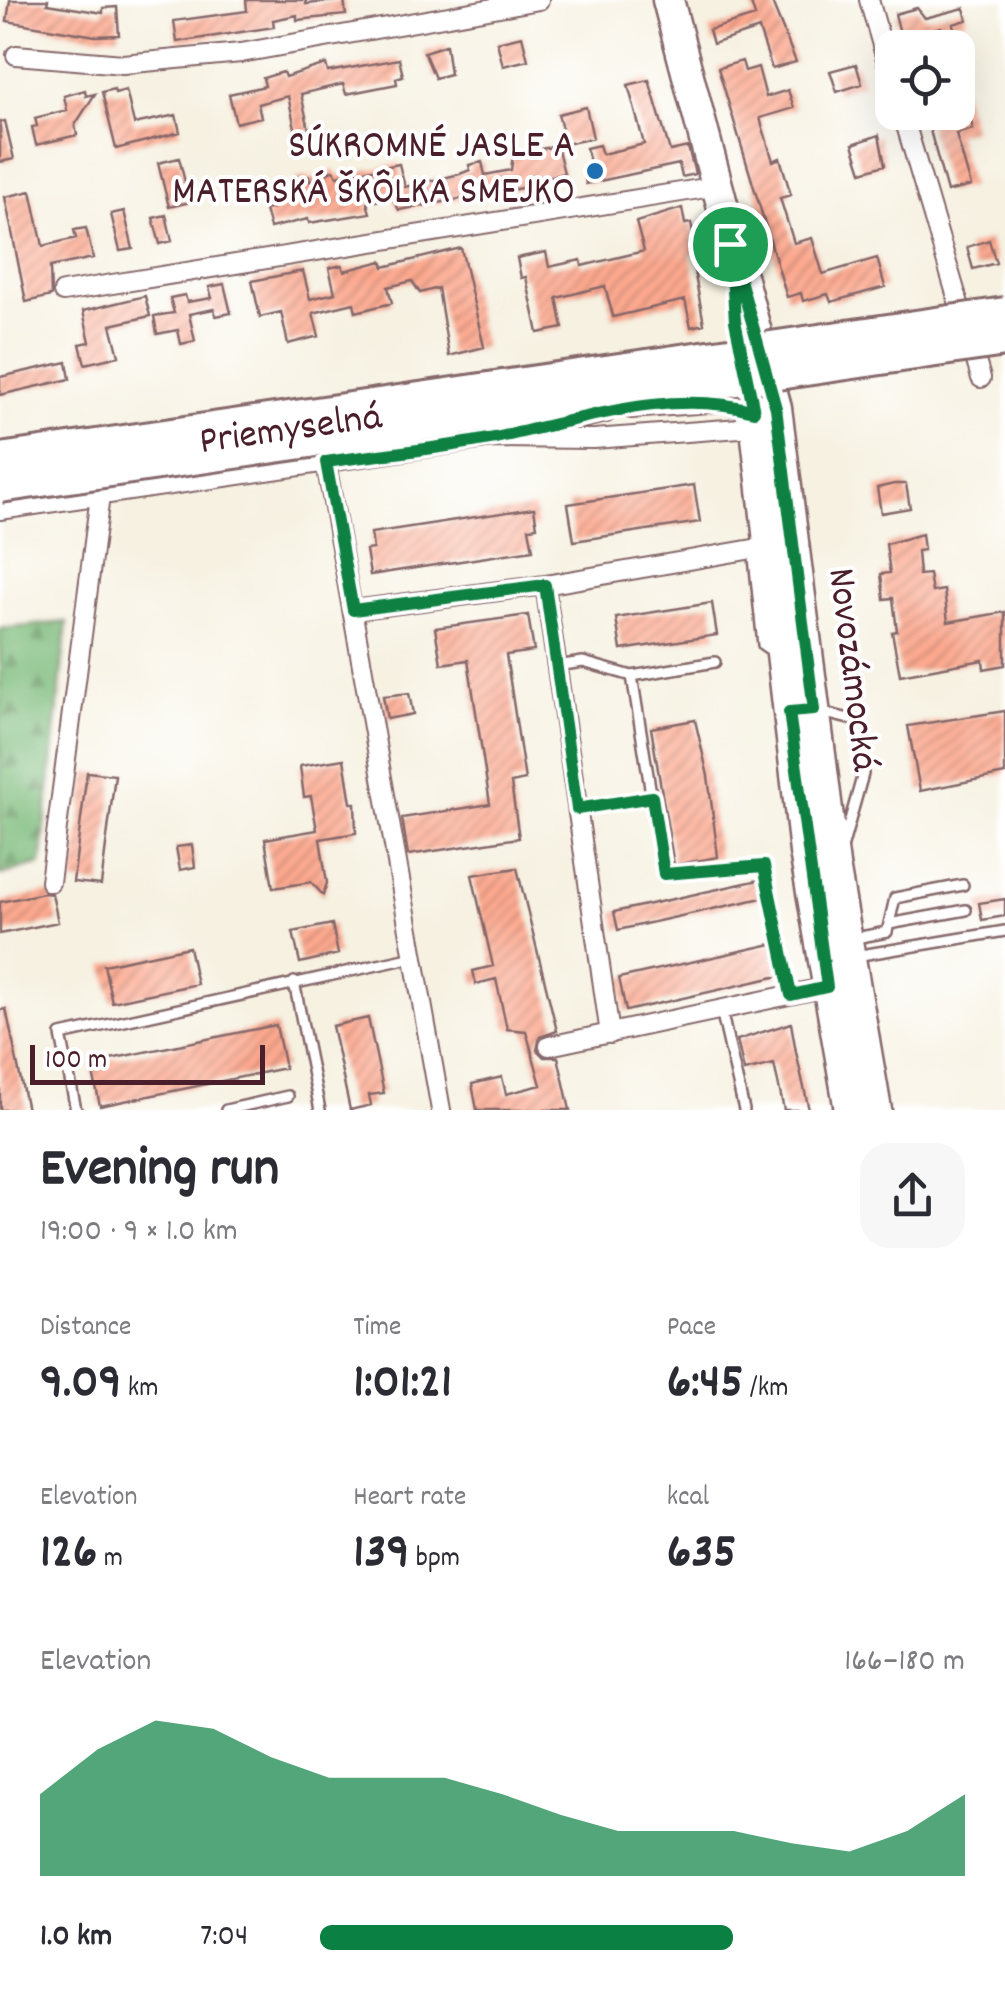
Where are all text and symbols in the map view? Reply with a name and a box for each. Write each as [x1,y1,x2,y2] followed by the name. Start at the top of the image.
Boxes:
[875,30,975,130] map controls
[875,30,975,130] button: locate
[172,120,575,223] place label: SÚKROMNÉ JASLE A MATERSKÁ ŠKÔLKA SMEJKO
[584,160,606,182] marker: SÚKROMNÉ JASLE A MATERSKÁ ŠKÔLKA SMEJKO
[688,202,773,287] pin
[703,217,758,272] icon: arrive
[196,391,386,473] street label: Priemyselná
[809,565,891,775] street label: Novozámocká
[30,1040,265,1084] scale bar
[45,1042,107,1082] text: 100 m
[40,1133,279,1212] text: Evening run
[860,1143,965,1248] button: share
[40,1210,238,1256] text: 19:00 · 9 × 1.0 km
[40,1309,131,1349] text: Distance
[353,1309,401,1349] text: Time
[667,1309,716,1349] text: Pace
[40,1349,121,1421] text: 9.09
[353,1349,452,1421] text: 1:01:21
[667,1349,743,1421] text: 6:45
[121,1370,159,1410] text: km
[743,1370,788,1410] text: /km
[40,1479,137,1519] text: Elevation
[353,1479,466,1519] text: Heart rate
[667,1479,709,1519] text: kcal
[40,1519,97,1591] text: 126
[353,1519,409,1591] text: 139
[667,1519,737,1591] text: 635
[97,1540,123,1580] text: m
[409,1540,460,1580] text: bpm
[40,1640,151,1686] text: Elevation
[844,1640,965,1686] text: 166–180 m
[40,1915,112,1961] text: 1.0 km
[200,1915,248,1961] text: 7:04

